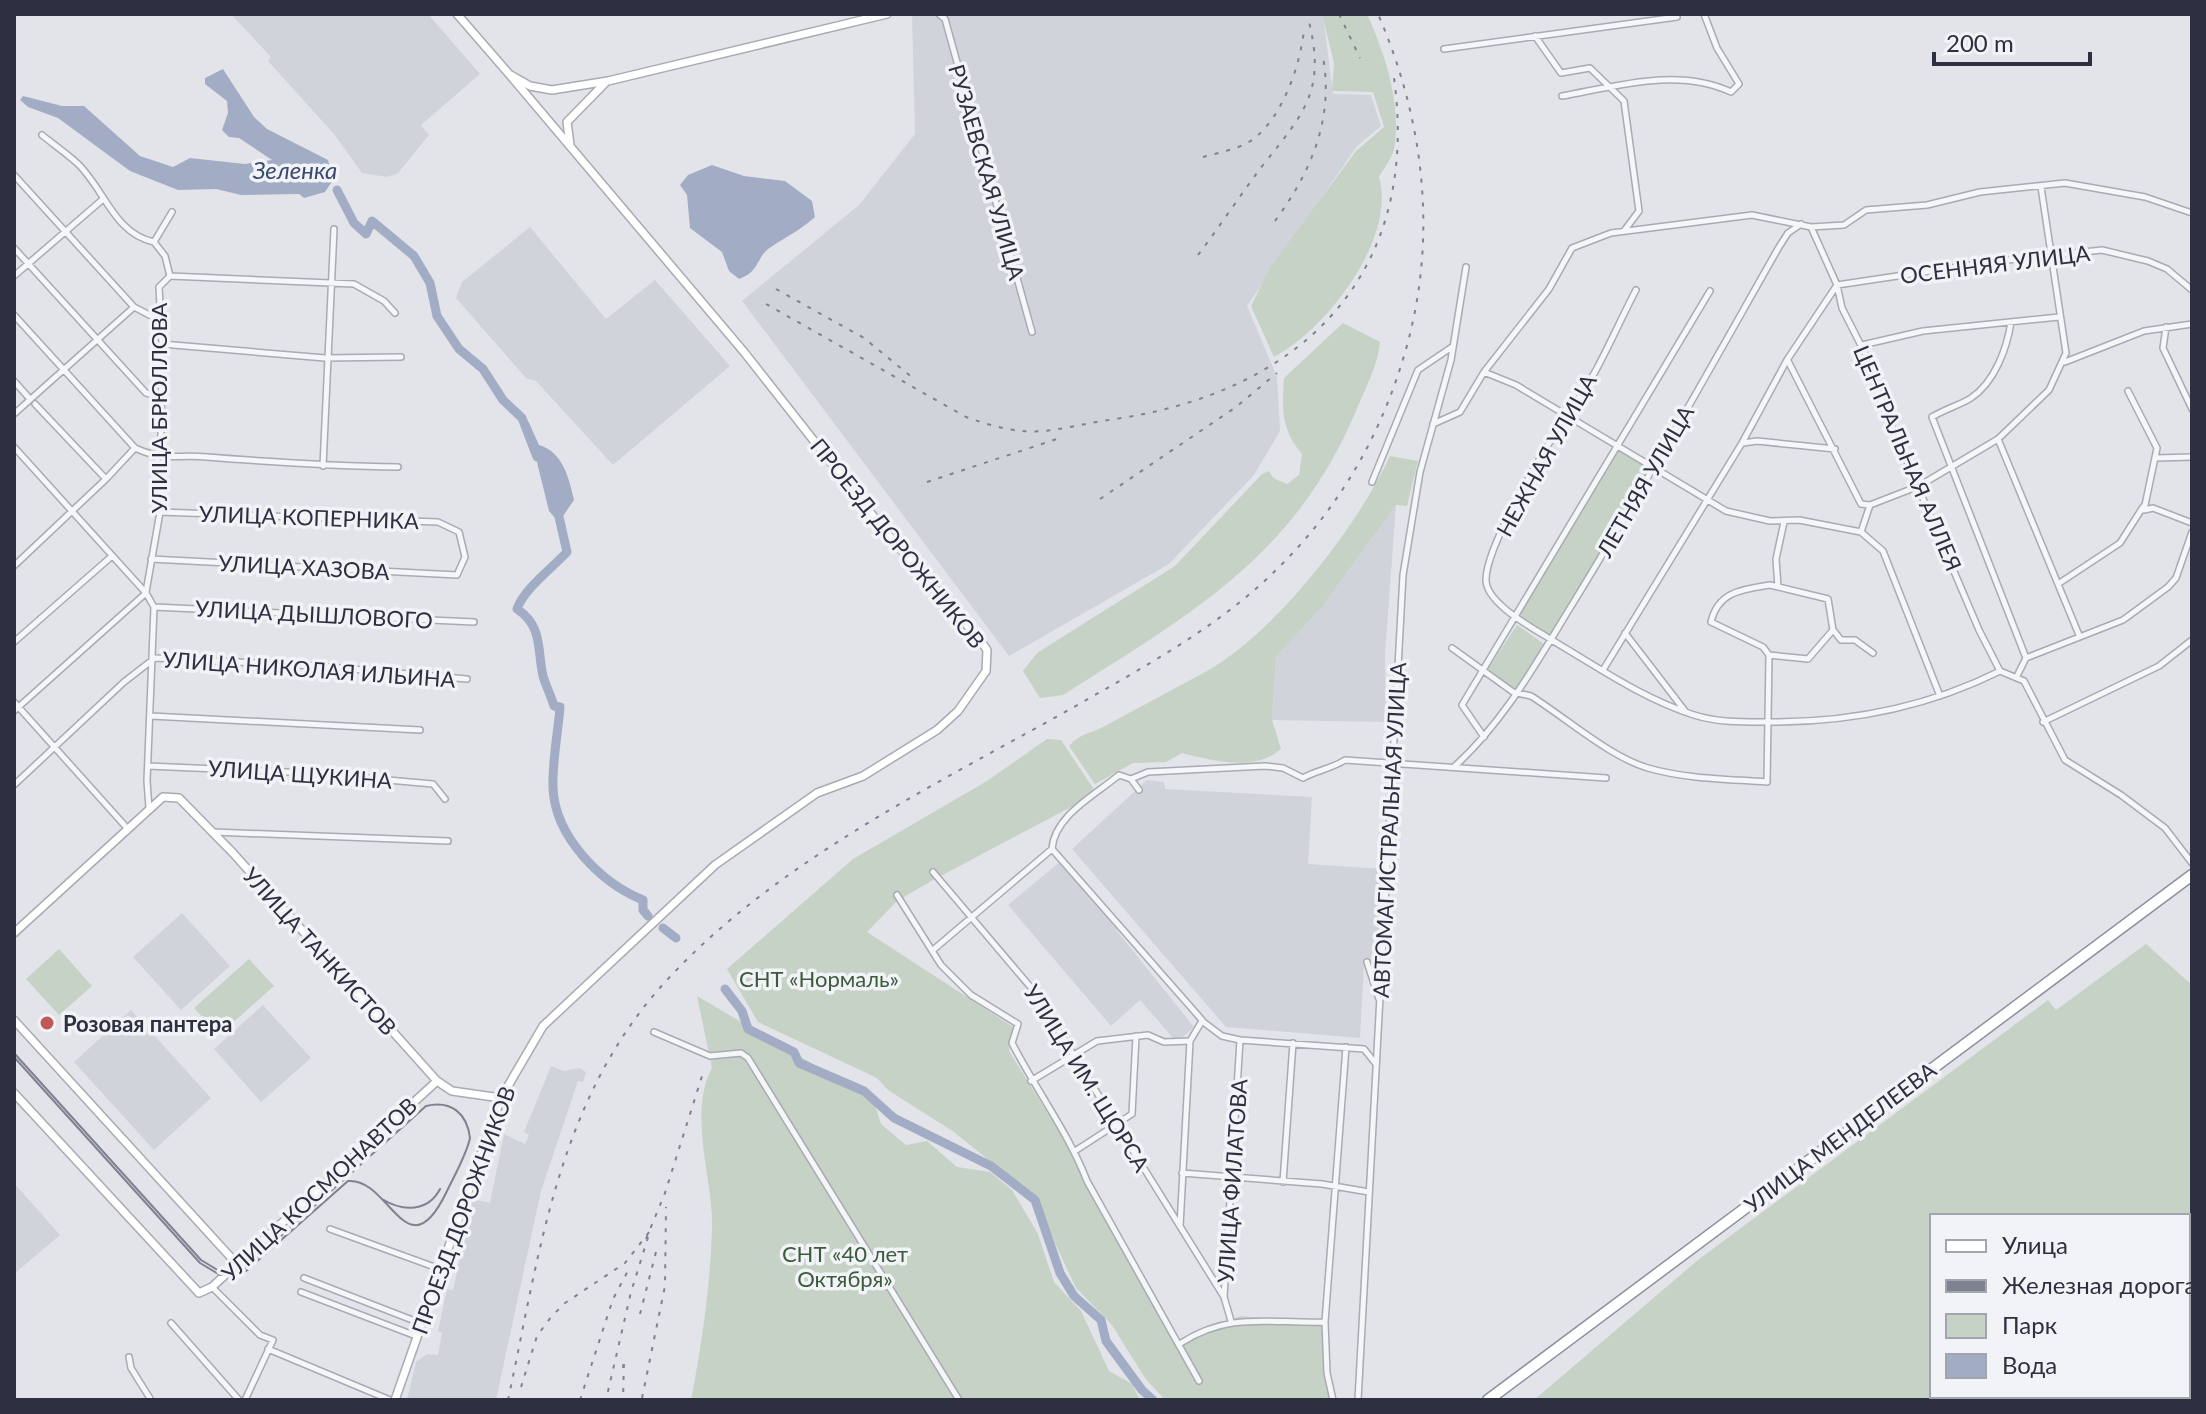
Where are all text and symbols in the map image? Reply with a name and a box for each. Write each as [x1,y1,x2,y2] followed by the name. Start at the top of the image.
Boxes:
[1934,16,2090,66] scale bar
[1946,28,2014,57] text: 200 m
[943,61,1031,283] street label: РУЗАЕВСКАЯ УЛИЦА
[252,155,337,184] water label: Зеленка
[1899,239,2091,289] street label: ОСЕННЯЯ УЛИЦА
[145,303,172,513] street label: УЛИЦА БРЮЛЛОВА
[1848,341,1968,575] street label: ЦЕНТРАЛЬНАЯ АЛЛЕЯ
[1490,369,1602,541] street label: НЕЖНАЯ УЛИЦА
[1590,400,1699,562] street label: ЛЕТНЯЯ УЛИЦА
[805,433,991,653] street label: ПРОЕЗД ДОРОЖНИКОВ
[199,500,419,534] street label: УЛИЦА КОПЕРНИКА
[218,549,390,585] street label: УЛИЦА ХАЗОВА
[195,594,433,634] street label: УЛИЦА ДЫШЛОВОГО
[162,645,456,693] street label: УЛИЦА НИКОЛАЯ ИЛЬИНА
[1367,661,1411,998] street label: АВТОМАГИСТРАЛЬНАЯ УЛИЦА
[207,754,393,794] street label: УЛИЦА ЩУКИНА
[238,862,402,1040] street label: УЛИЦА ТАНКИСТОВ
[739,965,899,992] park label: СНТ «Нормаль»
[1018,979,1156,1177] street label: УЛИЦА ИМ. ЩОРСА
[63,1010,232,1037] place label: Розовая пантера
[38,1014,56,1032] marker: Розовая пантера
[1739,1056,1941,1218] street label: УЛИЦА МЕНДЕЛЕЕВА
[1211,1078,1253,1284] street label: УЛИЦА ФИЛАТОВА
[405,1082,521,1338] street label: ПРОЕЗД ДОРОЖНИКОВ
[216,1092,422,1286] street label: УЛИЦА КОСМОНАВТОВ
[1930,1214,2190,1398] legend
[2002,1230,2068,1259] text: Улица
[782,1240,908,1292] park label: СНТ «40 лет Октября»
[2002,1270,2197,1299] text: Железная дорога
[2002,1310,2058,1339] text: Парк
[2002,1350,2057,1379] text: Вода

